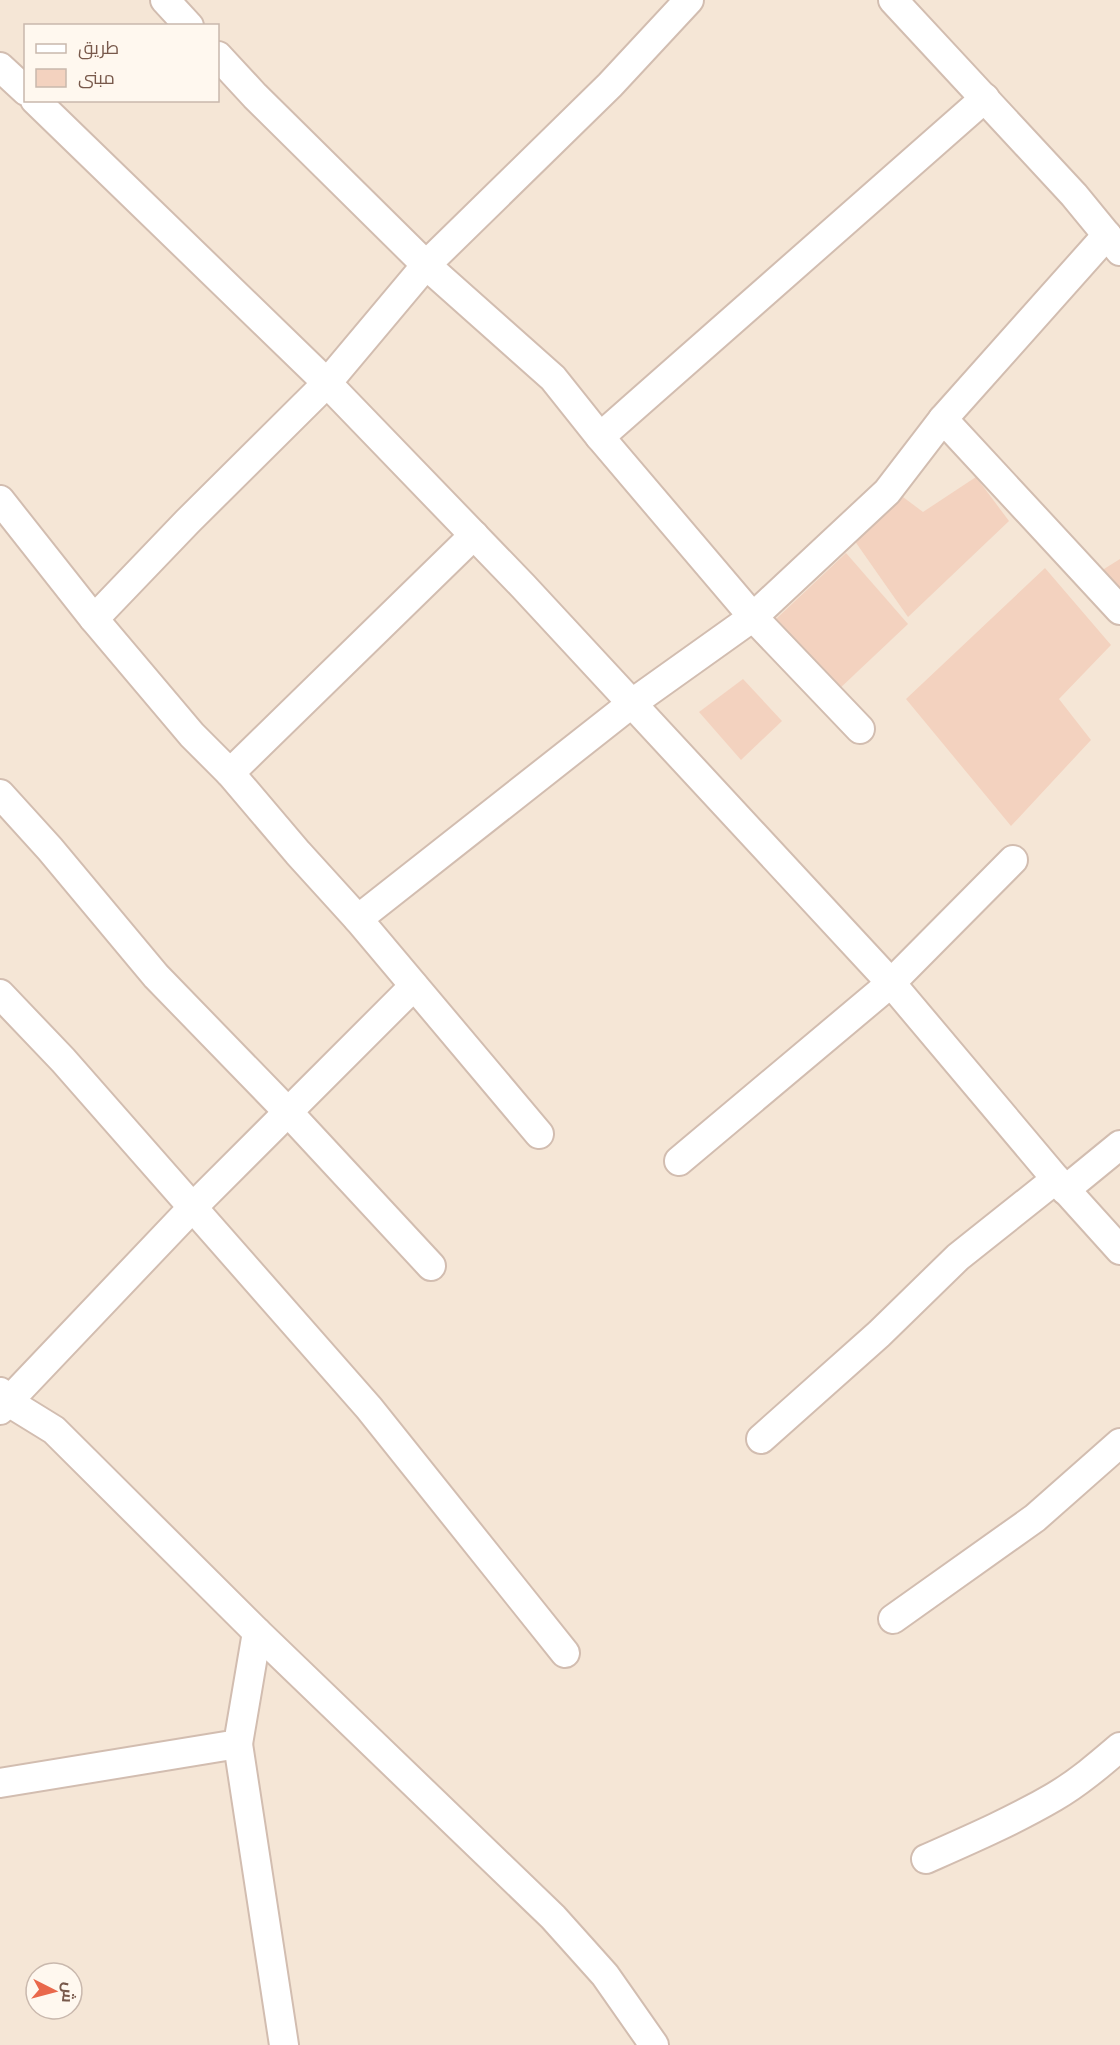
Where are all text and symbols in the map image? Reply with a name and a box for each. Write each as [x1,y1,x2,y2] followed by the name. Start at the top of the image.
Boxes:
[24,24,219,102] legend
[78,37,119,60] text: طريق
[78,67,115,89] text: مبنى
[24,1961,84,2021] north arrow
[58,1981,79,2004] text: ش

